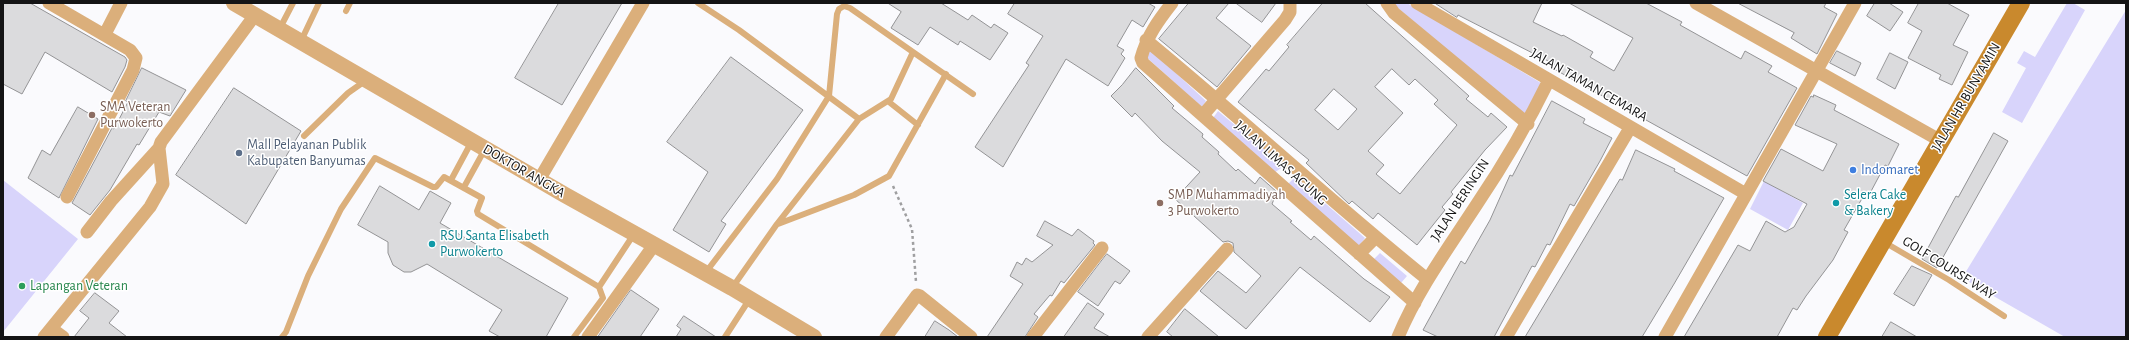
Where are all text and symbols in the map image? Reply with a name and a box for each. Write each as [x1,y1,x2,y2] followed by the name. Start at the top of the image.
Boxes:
[1928,40,2004,154] street label: JALAN HR BUNYAMIN
[1527,45,1651,125] street label: JALAN TAMAN CEMARA
[100,99,170,132] place label: SMA Veteran Purwokerto
[87,110,97,120] marker: SMA Veteran Purwokerto
[1231,117,1331,209] street label: JALAN LIMAS AGUNG
[247,137,366,170] place label: Mall Pelayanan Publik Kabupaten Banyumas
[480,141,568,201] street label: DOKTOR ANGKA
[234,148,244,158] marker: Mall Pelayanan Publik Kabupaten Banyumas
[1427,156,1493,244] street label: JALAN BERINGIN
[1861,162,1919,178] place label: Indomaret
[1848,165,1858,175] marker: Indomaret
[1168,187,1286,220] place label: SMP Muhammadiyah 3 Purwokerto
[1844,187,1906,220] place label: Selera Cake & Bakery
[1155,198,1165,208] marker: SMP Muhammadiyah 3 Purwokerto
[1831,198,1841,208] marker: Selera Cake & Bakery
[440,228,549,260] place label: RSU Santa Elisabeth Purwokerto
[1899,233,1999,303] street label: GOLF COURSE WAY
[427,239,437,249] marker: RSU Santa Elisabeth Purwokerto
[30,278,128,294] place label: Lapangan Veteran
[17,281,27,291] marker: Lapangan Veteran

